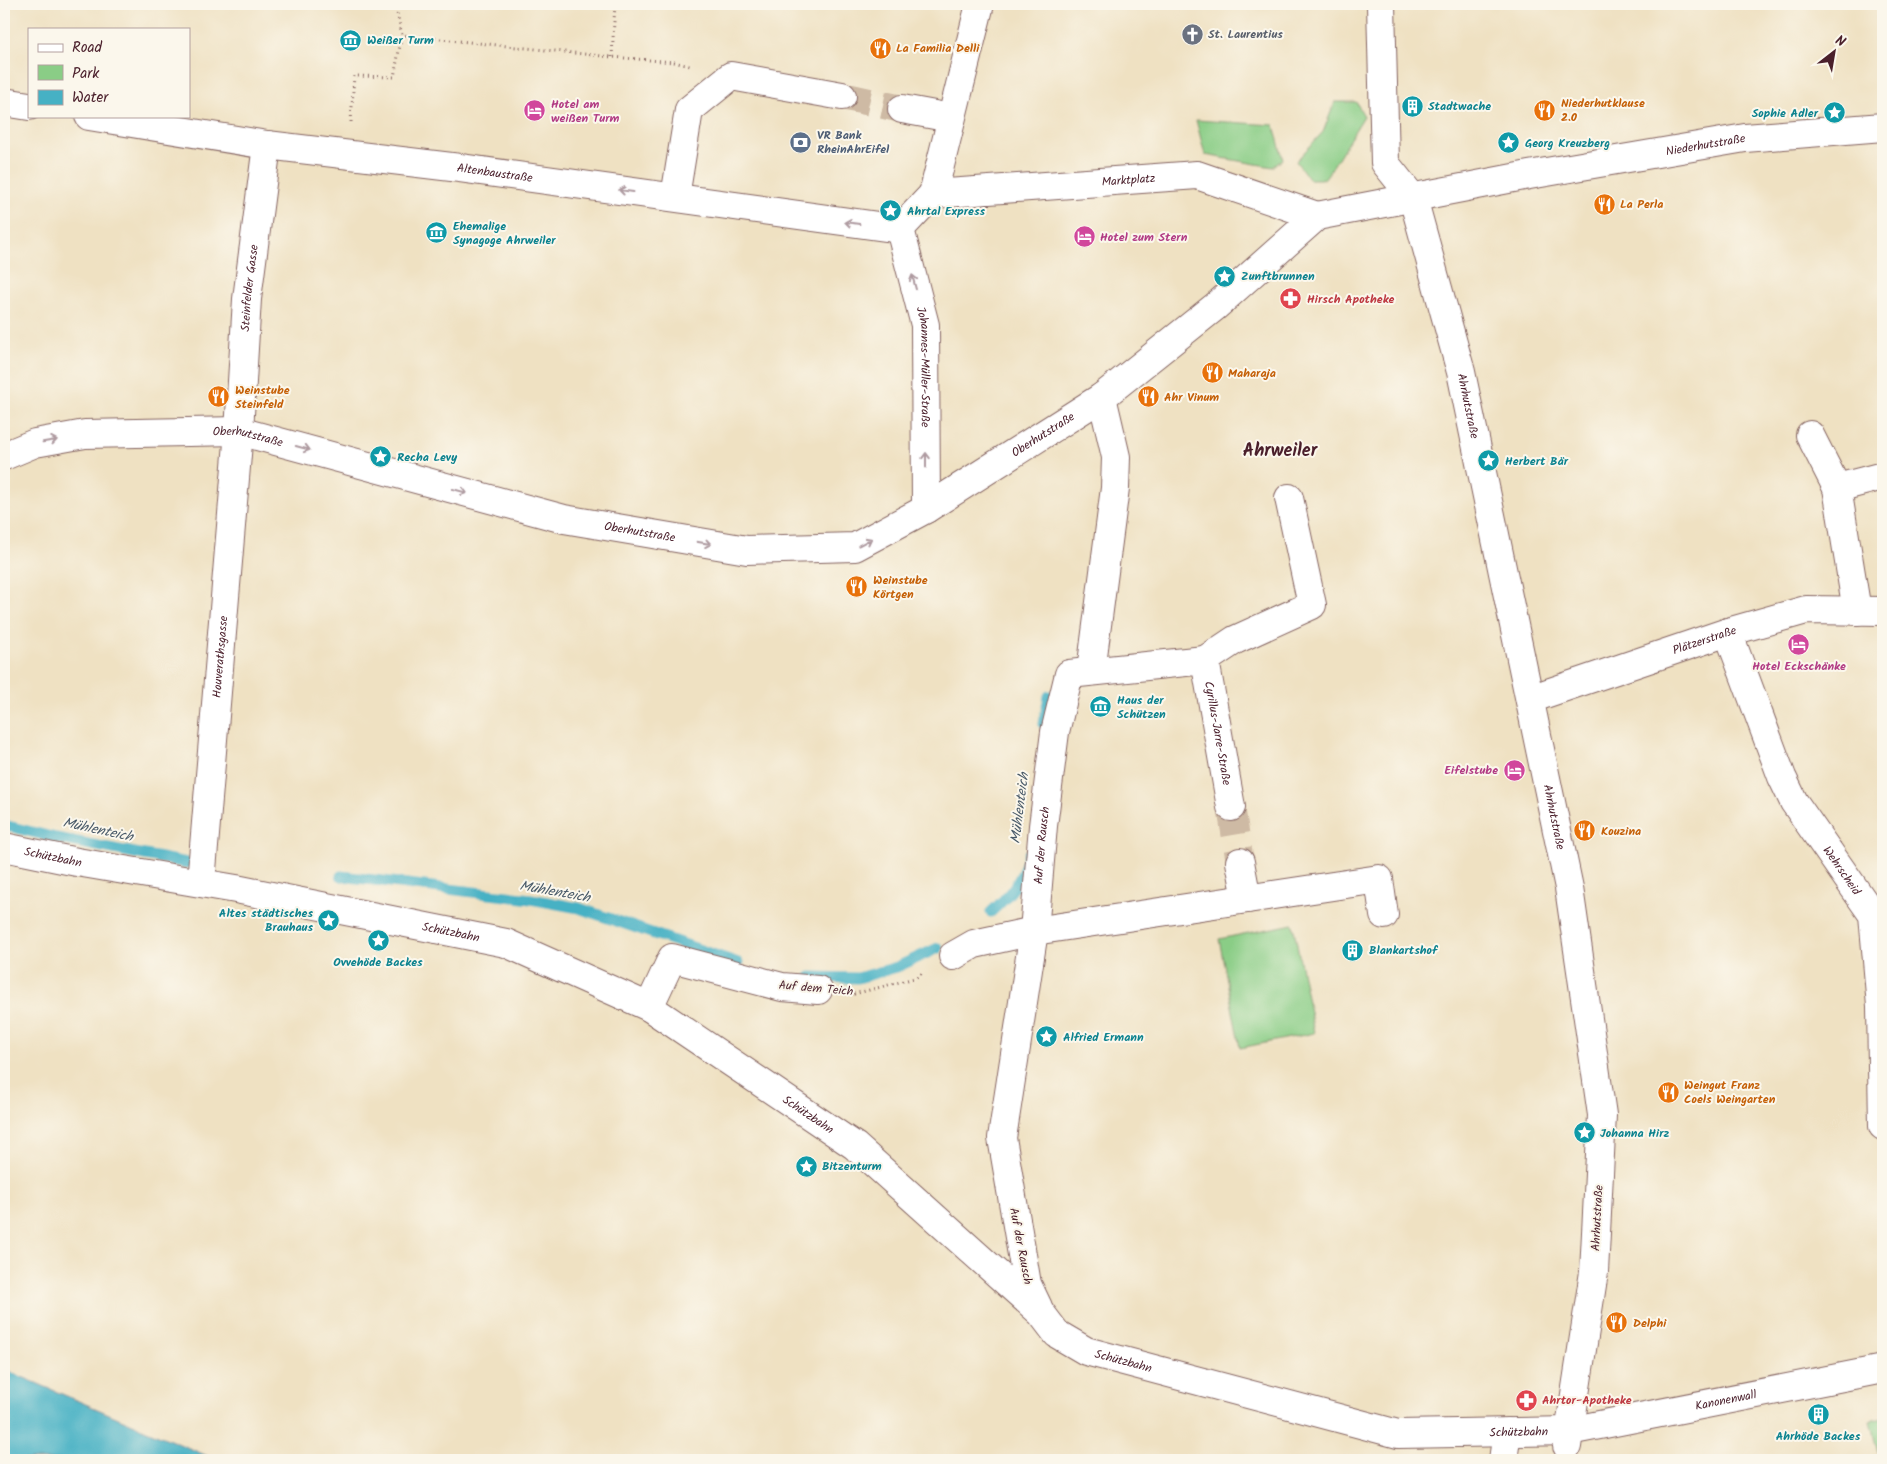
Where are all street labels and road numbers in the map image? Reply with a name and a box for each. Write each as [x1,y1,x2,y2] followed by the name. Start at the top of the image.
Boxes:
[1664,129,1747,161] street label: Niederhutstraße
[456,159,535,188] street label: Altenbaustraße
[1101,169,1156,192] street label: Marktplatz
[236,243,264,332] street label: Steinfelder Gasse
[911,305,935,428] street label: Johannes-Müller-Straße
[1452,372,1484,441] street label: Ahrhutstraße
[1008,407,1079,462] street label: Oberhutstraße
[212,422,286,453] street label: Oberhutstraße
[603,517,677,548] street label: Oberhutstraße
[208,614,233,699] street label: Houverathsgasse
[1670,621,1739,660] street label: Plätzerstraße
[1199,680,1236,787] street label: Cyrillus-Jarre-Straße
[1538,783,1570,852] street label: Ahrhutstraße
[1029,806,1055,885] street label: Auf der Rausch
[22,842,83,873] street label: Schützbahn
[1818,842,1866,900] street label: Wehrscheid
[420,917,481,948] street label: Schützbahn
[778,976,854,1001] street label: Auf dem Teich
[778,1091,838,1139] street label: Schützbahn
[1586,1184,1609,1252] street label: Ahrhutstraße
[1004,1206,1037,1286] street label: Auf der Rausch
[1092,1345,1154,1378] street label: Schützbahn
[1693,1385,1758,1416] street label: Kanonenwall
[1489,1422,1548,1442] street label: Schützbahn

